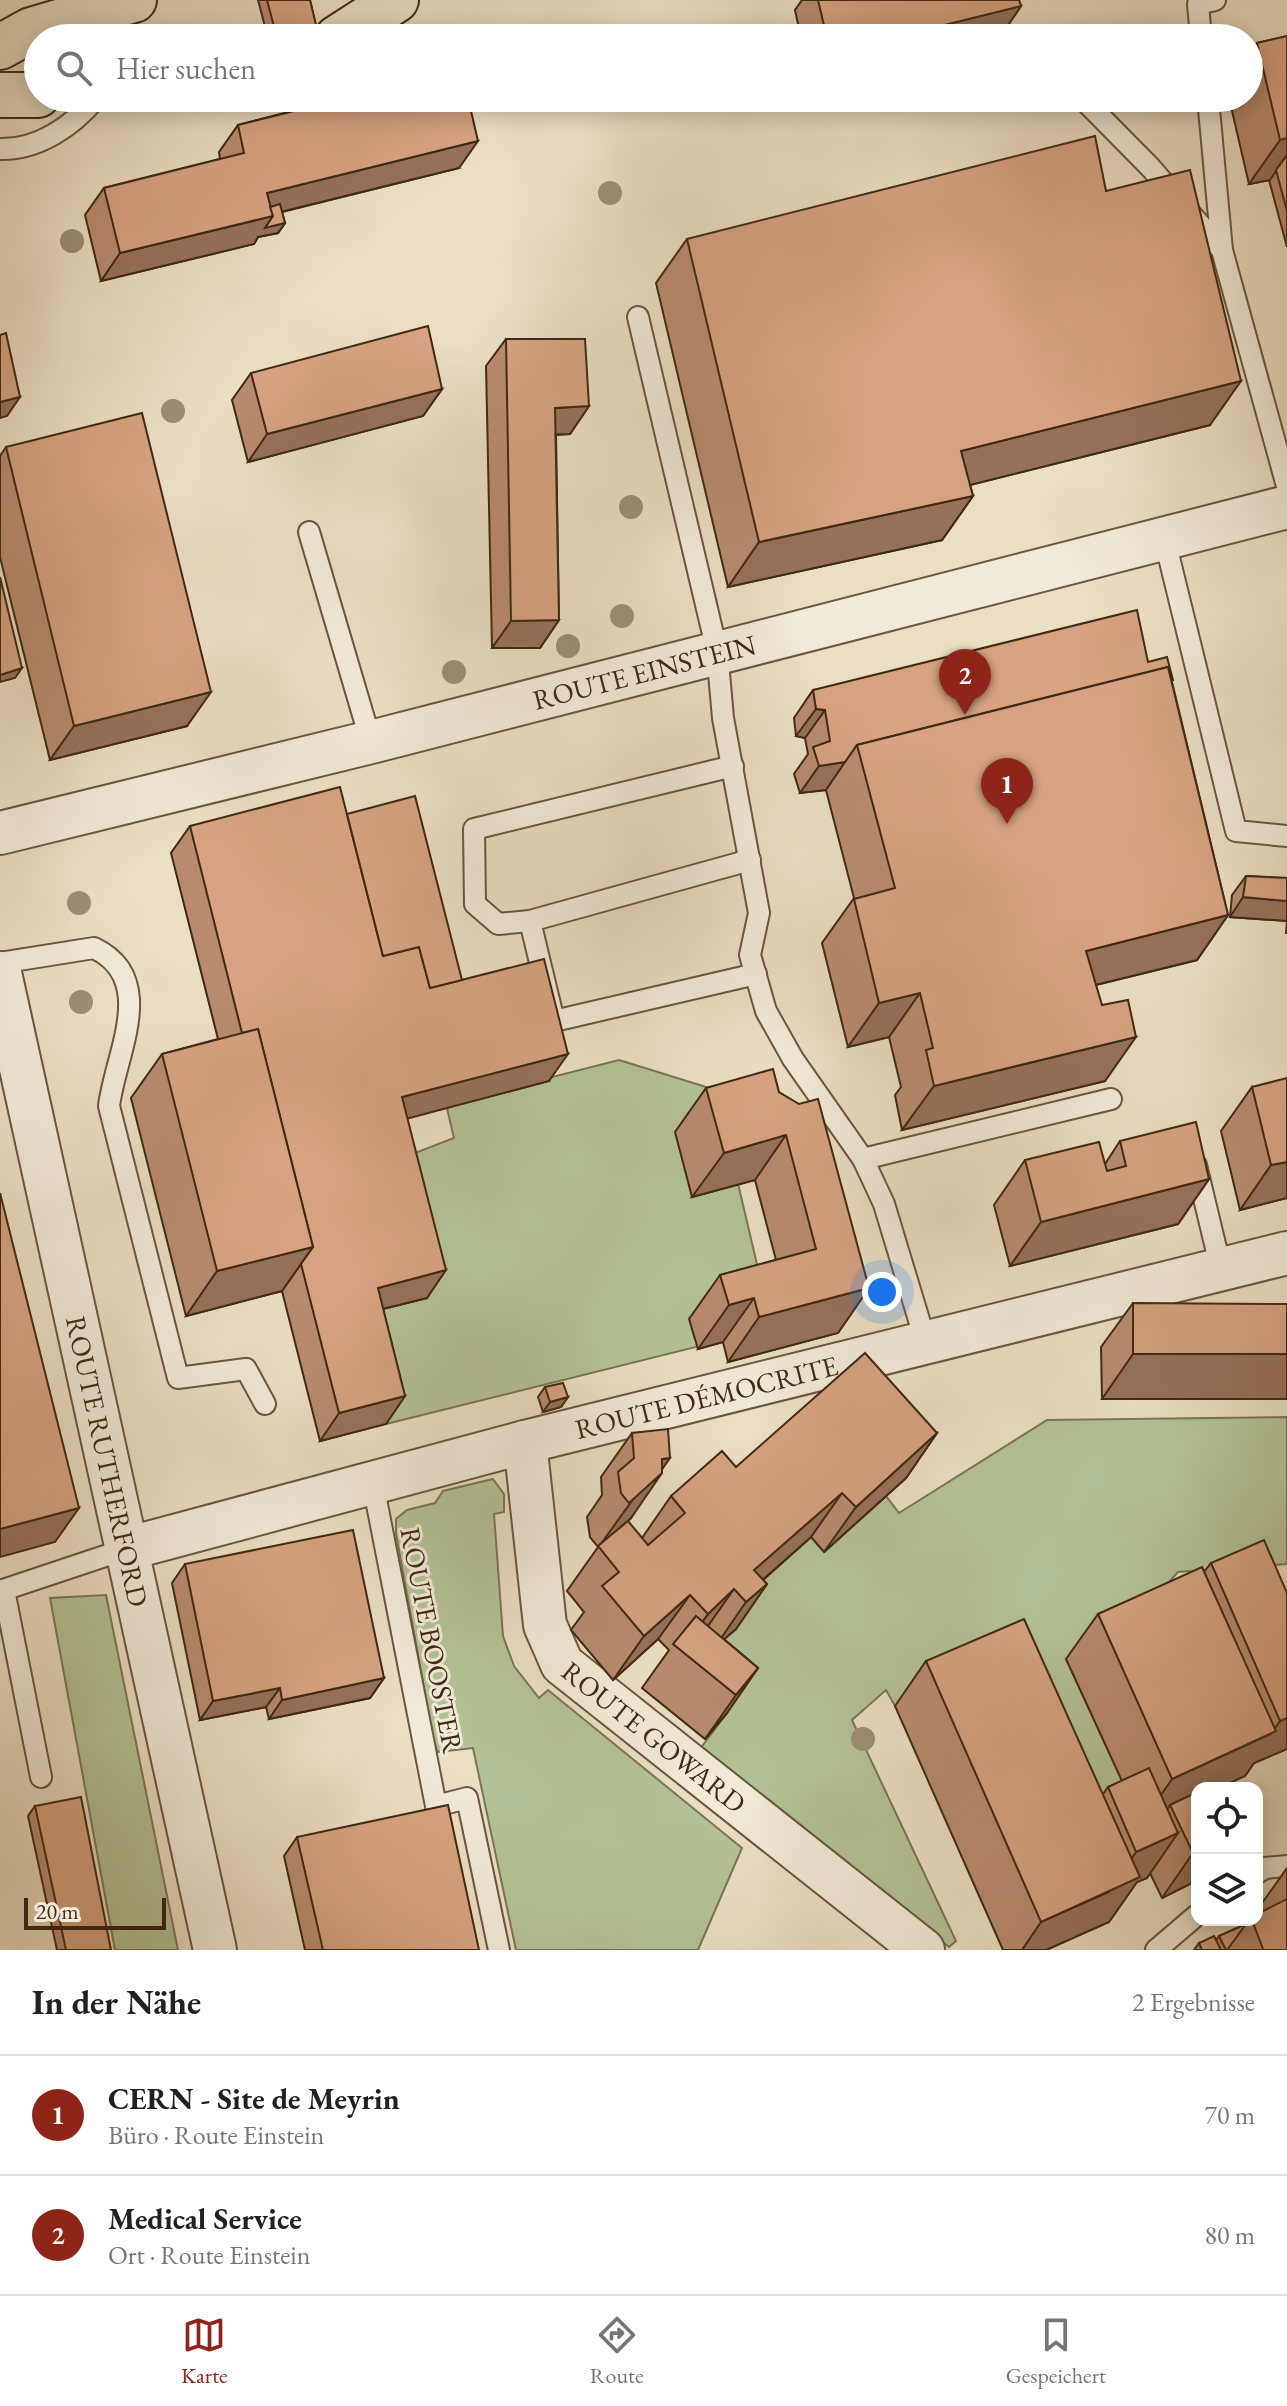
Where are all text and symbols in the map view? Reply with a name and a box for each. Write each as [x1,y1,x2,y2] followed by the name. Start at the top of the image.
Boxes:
[24,24,1263,112] search box
[52,46,96,90] icon: search
[116,49,256,88] text: Hier suchen
[529,626,760,718] street label: ROUTE EINSTEIN
[939,649,991,715] pin: 2
[981,758,1033,824] pin: 1
[862,1272,902,1312] your location
[58,1312,157,1610] street label: ROUTE RUTHERFORD
[571,1347,842,1447] street label: ROUTE DÉMOCRITE
[392,1524,472,1757] street label: ROUTE BOOSTER
[554,1653,754,1821] street label: ROUTE GOWARD
[1191,1782,1263,1926] map controls
[1191,1782,1263,1854] button: locate
[1191,1854,1263,1926] button: layers
[24,1894,166,1930] scale bar
[36,1897,79,1926] text: 20 m
[32,1980,201,2024] text: In der Nähe
[1132,1985,1255,2019] text: 2 Ergebnisse
[108,2079,400,2118] text: CERN - Site de Meyrin
[51,2098,65,2132] text: 1
[1205,2098,1255,2132] text: 70 m
[108,2118,324,2152] text: Büro · Route Einstein
[108,2199,302,2238] text: Medical Service
[51,2218,65,2252] text: 2
[1205,2218,1255,2252] text: 80 m
[108,2238,310,2272] text: Ort · Route Einstein
[181,2313,228,2390] tab: Karte
[590,2313,644,2390] tab: Route
[1006,2313,1106,2390] tab: Gespeichert

